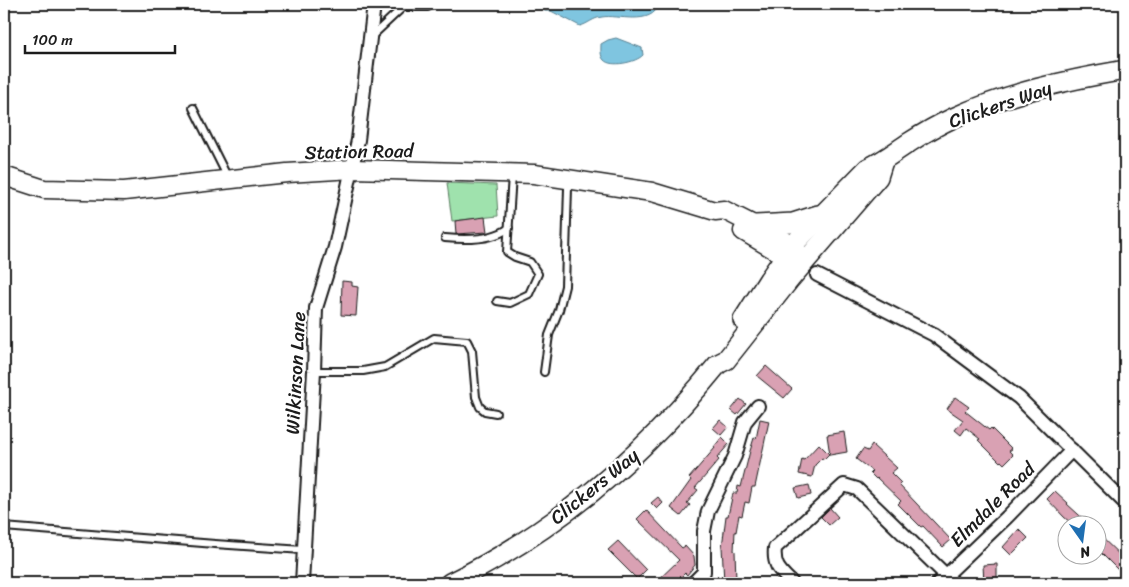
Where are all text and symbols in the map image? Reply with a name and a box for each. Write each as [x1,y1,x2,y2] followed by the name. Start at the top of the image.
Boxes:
[25,22,175,54] scale bar
[32,27,73,53] text: 100 m
[944,71,1056,138] street label: Clickers Way
[304,134,416,169] street label: Station Road
[276,311,315,435] street label: Wilkinson Lane
[542,440,647,533] street label: Clickers Way
[942,453,1044,555] street label: Elmdale Road
[1056,514,1106,564] north arrow
[1077,539,1094,566] text: N

